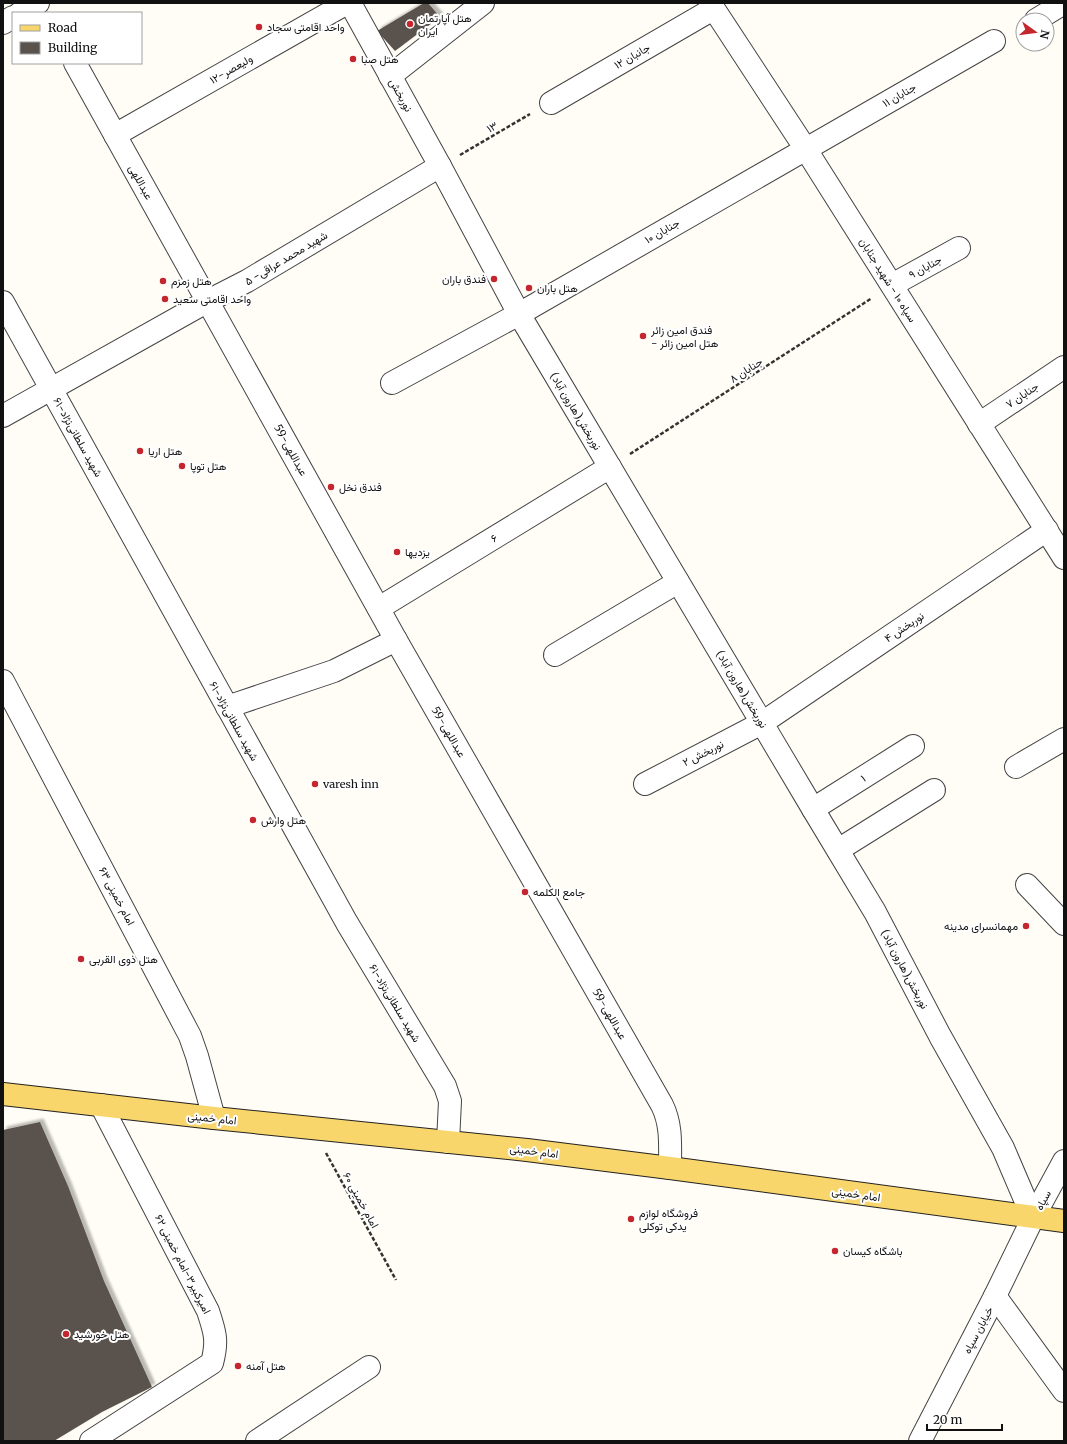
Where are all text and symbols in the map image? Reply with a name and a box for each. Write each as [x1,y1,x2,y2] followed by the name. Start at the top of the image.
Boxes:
[418,11,472,38] place label: هتل آپارتمان ایران
[12,12,142,64] legend
[1015,12,1055,52] north arrow
[405,19,415,29] marker: هتل آپارتمان ایران
[48,20,77,35] text: Road
[267,20,345,34] place label: واحد اقامتی سجاد
[254,22,264,32] marker: واحد اقامتی سجاد
[1037,29,1053,41] text: N
[48,40,98,55] text: Building
[612,40,652,72] street label: جانبان ۱۲
[207,51,255,87] street label: ولیعصر-۱۲
[361,52,399,66] place label: هتل صبا
[348,54,358,64] marker: هتل صبا
[386,76,416,114] street label: نوربخش
[880,80,918,110] street label: جنابان ۱۱
[484,118,500,136] street label: ۱۳
[126,162,156,202] street label: عبداللهی
[642,215,682,247] street label: جنابان ۱۰
[242,228,330,288] street label: شهید محمد عراقی- ۵
[856,235,920,326] street label: سپاه ۱۰ - شهید جنابان
[906,252,944,282] street label: جنابان ۹
[442,272,486,286] place label: فندق باران
[171,274,212,289] place label: هتل زمزم
[489,274,499,284] marker: فندق باران
[158,276,168,286] marker: هتل زمزم
[537,281,578,295] place label: هتل باران
[524,283,534,293] marker: هتل باران
[173,292,251,306] place label: واحد اقامتی سعید
[160,294,170,304] marker: واحد اقامتی سعید
[650,323,719,350] place label: فندق امین زائر - هتل امین زائر
[638,331,648,341] marker: فندق امین زائر - هتل امین زائر
[727,354,765,386] street label: جنابان ۸
[547,370,605,452] street label: نوربخش(هارون آباد)
[1003,379,1041,411] street label: جنابان ۷
[50,395,106,480] street label: شهید سلطانی‌نژاد-۶۱
[271,422,311,478] street label: عبداللهی-59
[148,444,183,458] place label: هتل اریا
[135,446,145,456] marker: هتل اریا
[190,459,227,474] place label: هتل توپا
[177,461,187,471] marker: هتل توپا
[339,480,382,494] place label: فندق نخل
[326,482,336,492] marker: فندق نخل
[488,531,500,545] street label: ۶
[405,545,430,559] place label: یزدیها
[392,547,402,557] marker: یزدیها
[882,609,926,645] street label: نوربخش ۴
[713,648,771,730] street label: نوربخش(هارون آباد)
[206,679,262,764] street label: شهید سلطانی‌نژاد-۶۱
[429,704,469,760] street label: عبداللهی-59
[680,737,726,769] street label: نوربخش ۲
[858,771,868,785] street label: ۱
[322,777,380,791] place label: varesh inn
[310,779,320,789] marker: varesh inn
[261,813,307,827] place label: هتل وارش
[248,815,258,825] marker: هتل وارش
[95,864,138,928] street label: امام خمینی ۶۳
[533,885,585,900] place label: جامع الکلمه
[520,887,530,897] marker: جامع الکلمه
[944,919,1018,933] place label: مهمانسرای مدینه
[1021,921,1031,931] marker: مهمانسرای مدینه
[878,927,932,1011] street label: نوربخش(هارون آباد)
[89,952,158,966] place label: هتل ذوی القربی
[76,954,86,964] marker: هتل ذوی القربی
[366,961,424,1045] street label: شهید سلطانی‌نژاد-۶۱
[590,986,630,1042] street label: عبداللهی-59
[187,1108,237,1129] street label: امام خمینی
[509,1141,559,1162] street label: امام خمینی
[339,1170,382,1231] street label: امام خمینی ۶۰
[831,1184,881,1205] street label: امام خمینی
[1032,1187,1055,1213] street label: سپاه
[639,1206,698,1233] place label: فروشگاه لوازم یدکی توکلی
[151,1212,214,1316] street label: امیرکبیر۳-امام خمینی ۶۲
[626,1214,636,1224] marker: فروشگاه لوازم یدکی توکلی
[843,1244,903,1258] place label: باشگاه کیسان
[830,1246,840,1256] marker: باشگاه کیسان
[960,1304,997,1356] street label: خیابان سپاه
[74,1327,130,1341] place label: هتل خورشید
[61,1329,71,1339] marker: هتل خورشید
[246,1359,286,1373] place label: هتل آمنه
[233,1361,243,1371] marker: هتل آمنه
[927,1406,1002,1432] scale bar
[933,1412,962,1427] text: 20 m

